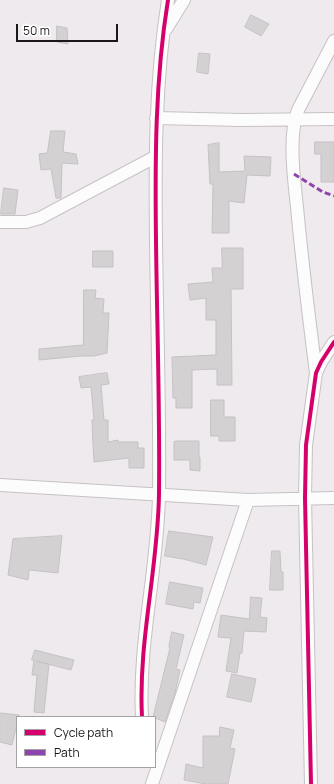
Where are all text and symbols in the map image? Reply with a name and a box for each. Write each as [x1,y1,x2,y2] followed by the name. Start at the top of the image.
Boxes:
[18,16,120,42] scale bar
[23,22,50,39] text: 50 m
[16,716,156,768] legend
[54,724,113,741] text: Cycle path
[54,744,80,761] text: Path

